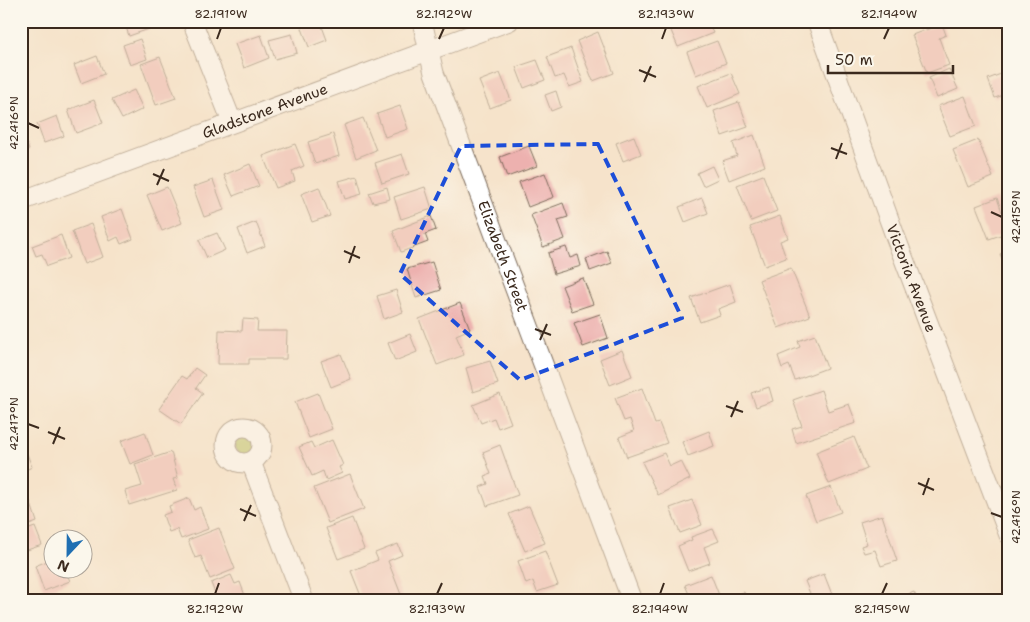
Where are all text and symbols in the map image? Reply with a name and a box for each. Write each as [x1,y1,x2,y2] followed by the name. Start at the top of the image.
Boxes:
[194,6,248,22] text: 82.191°W
[416,6,472,22] text: 82.192°W
[638,6,694,22] text: 82.193°W
[861,6,917,22] text: 82.194°W
[828,42,952,74] scale bar
[835,50,873,70] text: 50 m
[199,79,331,143] street label: Gladstone Avenue
[6,96,22,150] text: 42.416°N
[1008,190,1024,244] text: 42.415°N
[473,198,533,315] street label: Elizabeth Street
[882,221,941,335] street label: Victoria Avenue
[6,397,22,451] text: 42.417°N
[1008,490,1024,544] text: 42.416°N
[42,530,92,580] north arrow
[55,556,72,576] text: N
[187,601,243,617] text: 82.192°W
[409,601,465,617] text: 82.193°W
[632,601,688,617] text: 82.194°W
[854,601,910,617] text: 82.195°W

